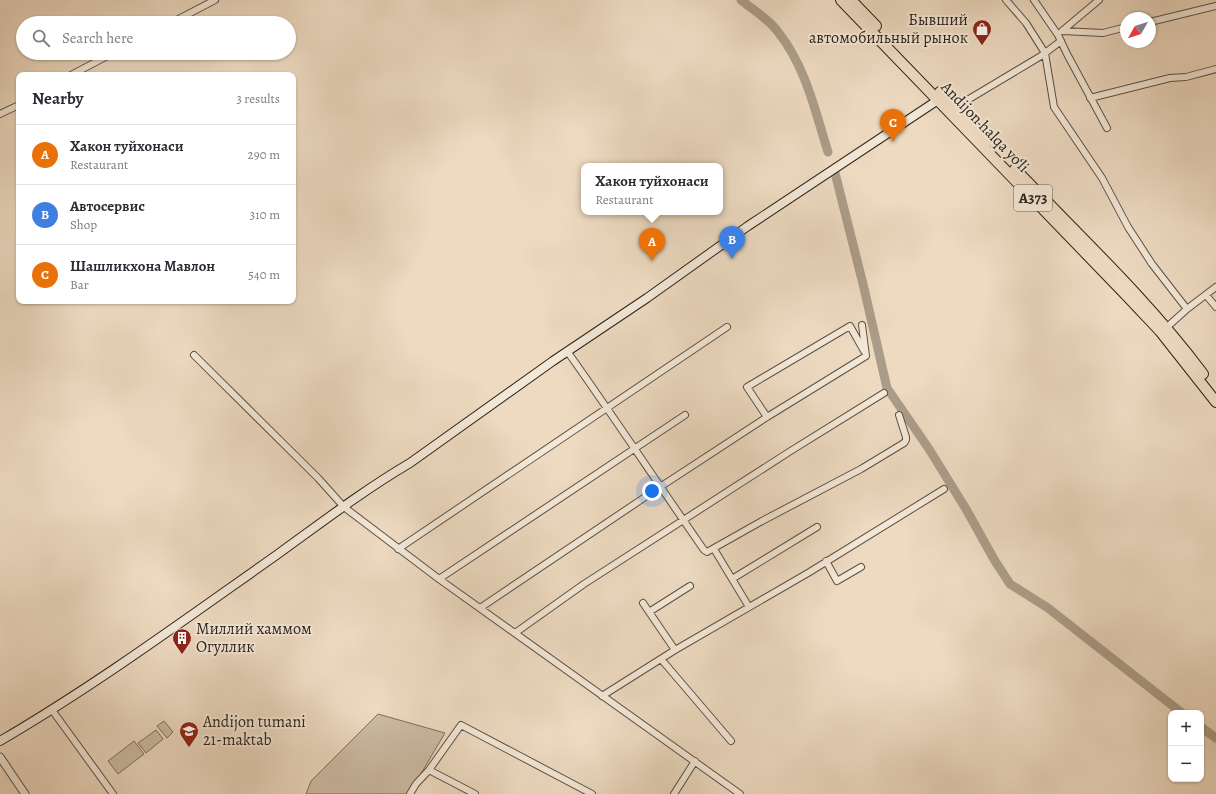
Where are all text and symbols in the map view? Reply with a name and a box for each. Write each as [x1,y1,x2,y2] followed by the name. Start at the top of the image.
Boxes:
[809,9,968,49] place label: Бывший автомобильный рынок
[1120,12,1156,48] north arrow
[16,16,296,60] search box
[971,18,993,46] shop icon: Бывший автомобильный рынок
[30,27,52,49] icon: search
[62,28,133,48] text: Search here
[935,76,1034,177] street label: Andijon halqa yo‘li
[32,87,83,110] text: Nearby
[236,90,280,107] text: 3 results
[880,109,906,142] pin: C
[70,136,184,156] text: Хакон туйхонаси
[41,146,49,163] text: A
[248,146,280,163] text: 290 m
[70,156,128,173] text: Restaurant
[581,163,723,215] popup
[595,171,709,191] text: Хакон туйхонаси
[1014,185,1052,211] road number: A373
[595,191,654,208] text: Restaurant
[70,196,145,216] text: Автосервис
[41,206,49,223] text: B
[250,206,280,223] text: 310 m
[70,216,97,233] text: Shop
[719,226,745,259] pin: B
[639,228,665,261] pin: A
[70,256,215,276] text: Шашликхона Мавлон
[41,266,49,283] text: C
[248,266,280,283] text: 540 m
[70,276,89,293] text: Bar
[642,481,662,501] your location
[196,618,312,658] place label: Миллий хаммом Огуллик
[171,627,193,655] building icon: Миллий хаммом Огуллик
[1168,710,1204,782] map controls
[1168,710,1204,746] button: +
[202,711,306,751] place label: Andijon tumani 21-maktab
[178,720,200,748] school or university icon: Andijon tumani 21-maktab
[1168,746,1204,782] button: −

